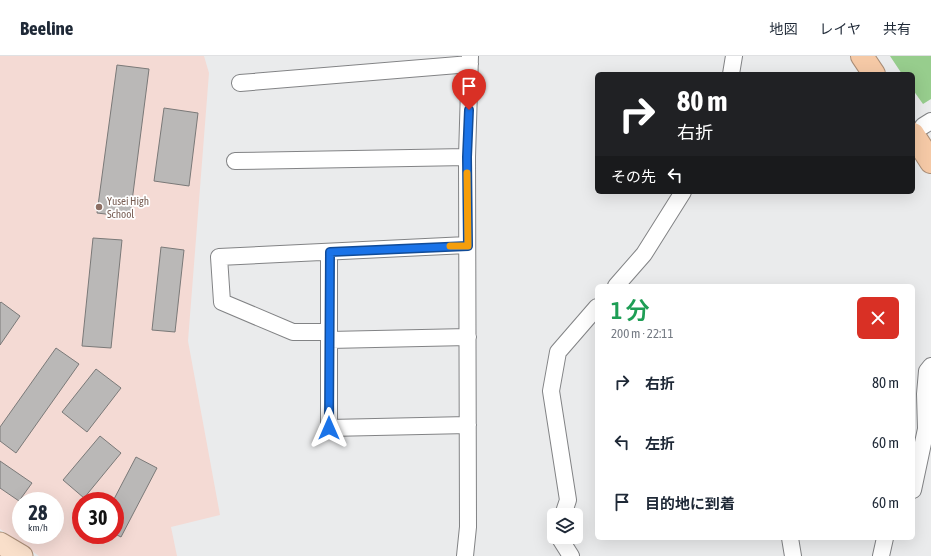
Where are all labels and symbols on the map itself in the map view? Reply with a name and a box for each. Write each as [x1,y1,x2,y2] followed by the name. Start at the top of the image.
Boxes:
[452,69,486,110] pin
[107,195,149,220] place label: Yusei High School
[94,202,104,212] marker: Yusei High School
[308,407,350,449] position arrow
[72,492,124,544] speed limit sign: 30

